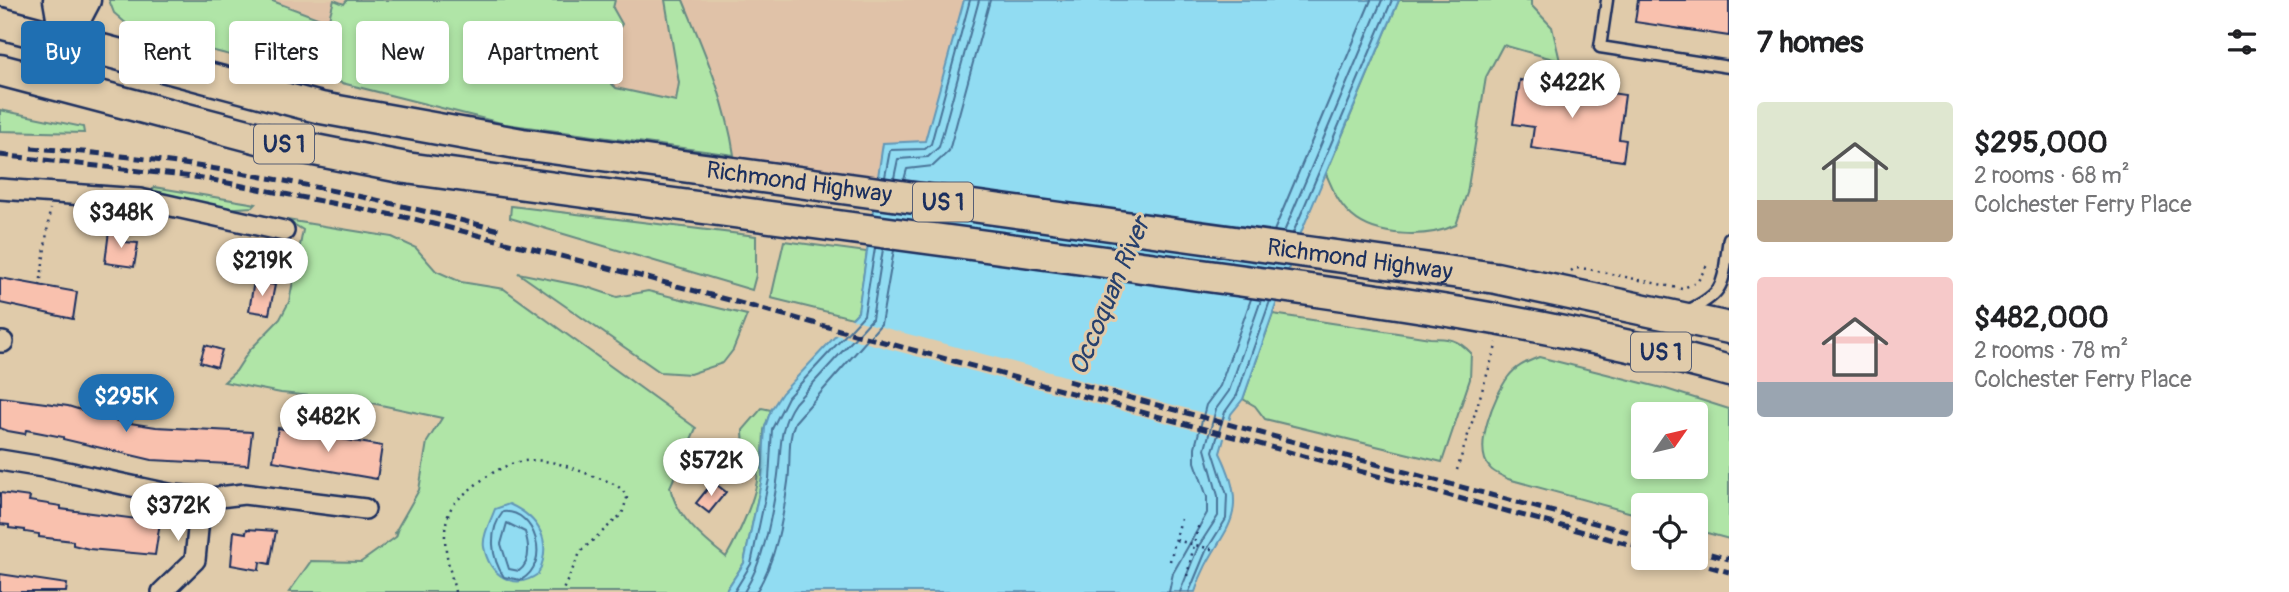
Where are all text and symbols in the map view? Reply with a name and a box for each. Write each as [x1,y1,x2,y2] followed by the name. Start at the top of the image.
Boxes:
[21,21,105,84] chip: Buy
[119,21,215,84] chip: Rent
[229,21,342,84] chip: Filters
[356,21,449,84] chip: New
[463,21,623,84] chip: Apartment
[2223,23,2261,61] icon: filters
[1757,24,1864,61] text: 7 homes
[1523,60,1621,120] pin: $422K
[1539,68,1605,97] text: $422K
[1974,124,2108,161] text: $295,000
[254,125,314,164] road number: US 1
[1813,130,1897,214] icon: home
[705,156,894,210] street label: Richmond Highway
[1974,161,2130,190] text: 2 rooms · 68 m²
[913,182,973,222] road number: US 1
[72,190,170,250] pin: $348K
[1974,190,2192,219] text: Colchester Ferry Place
[89,198,153,227] text: $348K
[1062,209,1159,380] water label: Occoquan River
[1265,233,1454,287] street label: Richmond Highway
[213,238,311,298] pin: $219K
[232,246,292,275] text: $219K
[1974,299,2109,336] text: $482,000
[1813,305,1897,389] icon: home
[1631,332,1691,372] road number: US 1
[1974,336,2128,365] text: 2 rooms · 78 m²
[1974,365,2192,394] text: Colchester Ferry Place
[77,374,175,434] pin: $295K
[94,382,158,411] text: $295K
[279,394,377,454] pin: $482K
[296,402,360,431] text: $482K
[1631,402,1708,480] north arrow
[1631,402,1708,570] map controls
[662,438,760,498] pin: $572K
[679,446,743,475] text: $572K
[129,484,227,543] pin: $372K
[146,491,210,520] text: $372K
[1631,493,1708,570] button: locate

